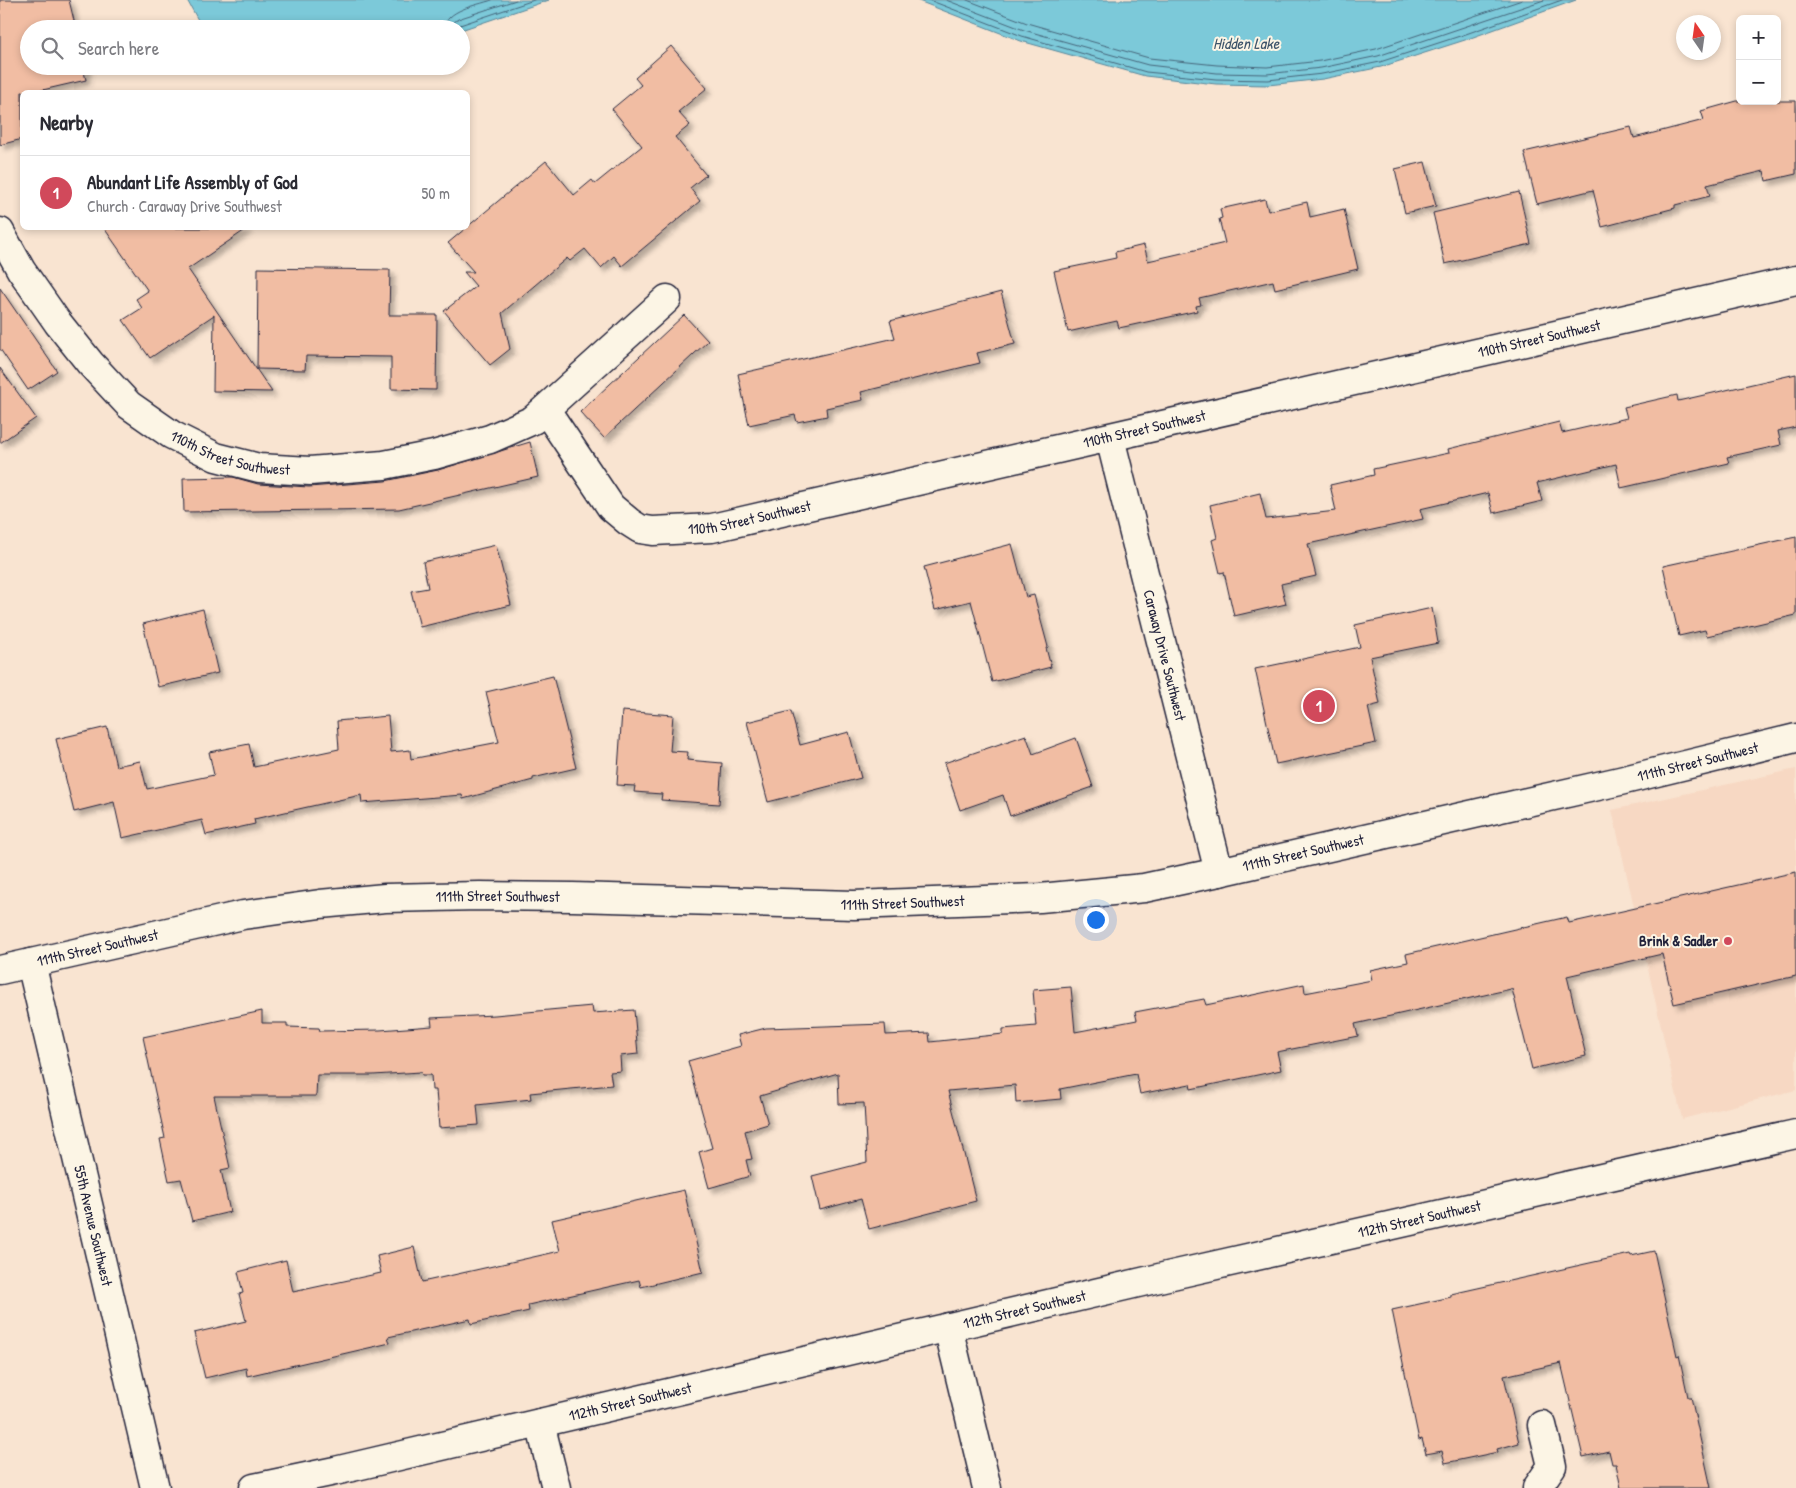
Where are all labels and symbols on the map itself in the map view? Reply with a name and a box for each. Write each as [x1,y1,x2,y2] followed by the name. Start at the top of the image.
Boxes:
[1676,15,1721,60] north arrow
[1213,32,1280,54] water label: Hidden Lake
[1476,314,1603,362] street label: 110th Street Southwest
[1081,404,1208,453] street label: 110th Street Southwest
[167,425,291,480] street label: 110th Street Southwest
[687,495,814,539] street label: 110th Street Southwest
[1138,587,1192,724] street label: Caraway Drive Southwest
[1303,687,1335,725] pin: 1
[1635,736,1761,786] street label: 111th Street Southwest
[1240,828,1367,876] street label: 111th Street Southwest
[436,885,561,907] street label: 111th Street Southwest
[840,890,966,915] street label: 111th Street Southwest
[1083,907,1109,933] your location
[35,923,161,971] street label: 111th Street Southwest
[1639,930,1718,951] place label: Brink & Sadler
[1722,935,1734,947] marker: Brink & Sadler
[69,1163,118,1289] street label: 55th Avenue Southwest
[1356,1194,1484,1243] street label: 112th Street Southwest
[961,1284,1089,1334] street label: 112th Street Southwest
[567,1377,695,1426] street label: 112th Street Southwest

